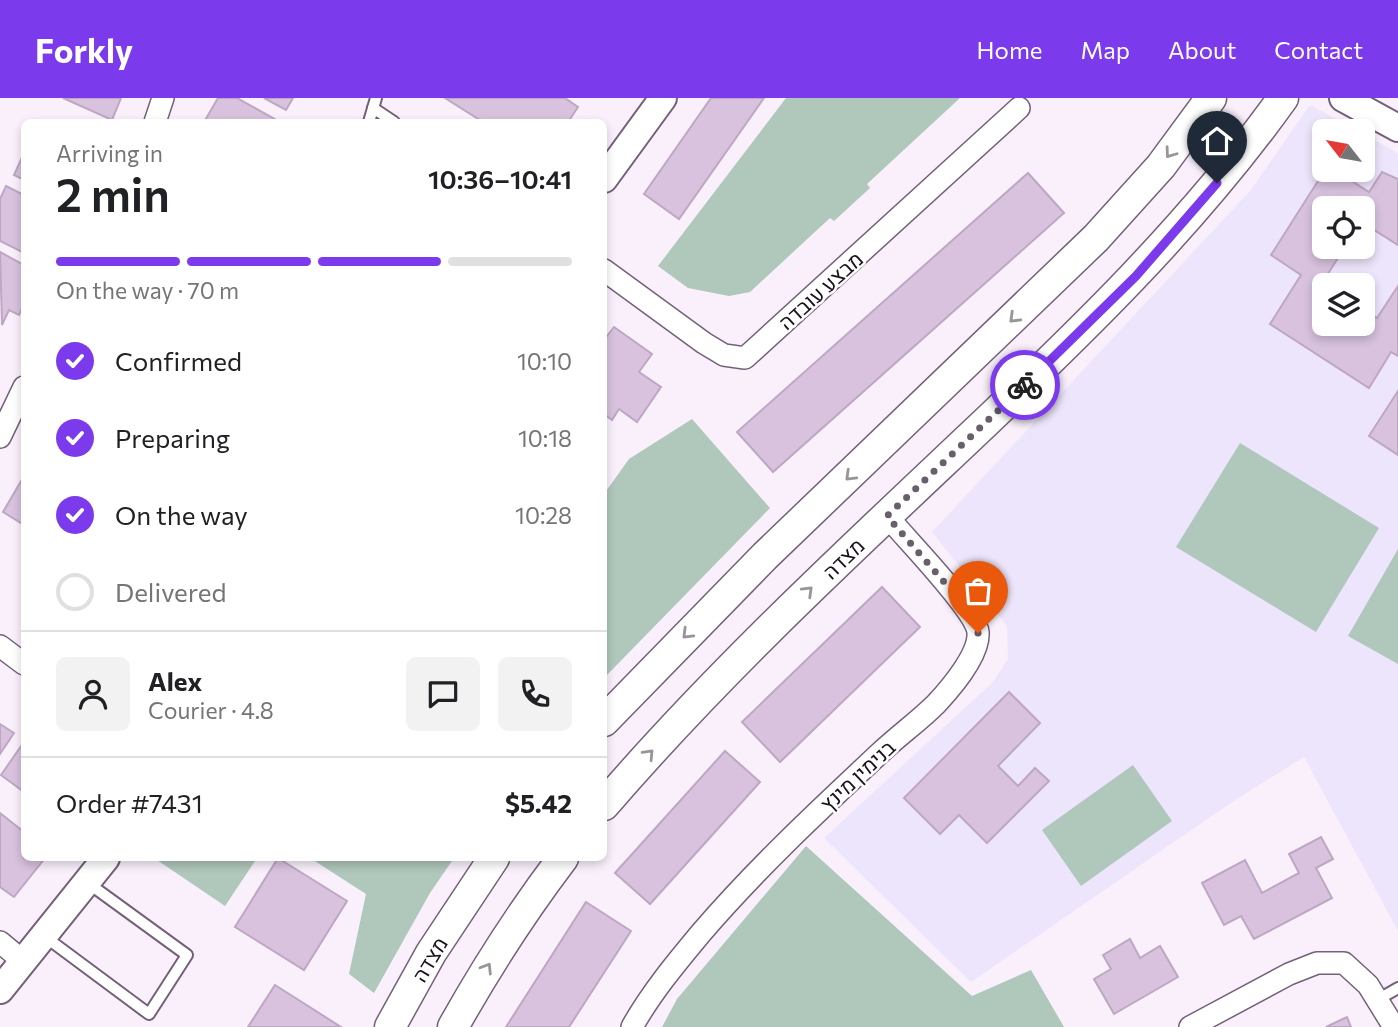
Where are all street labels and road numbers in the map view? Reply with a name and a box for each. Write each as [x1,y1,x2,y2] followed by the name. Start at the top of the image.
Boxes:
[773,246,867,334] street label: מבצע עובדה
[817,532,869,584] street label: מצדה
[814,734,900,816] street label: בנימין מינץ
[406,932,452,986] street label: מצדה

